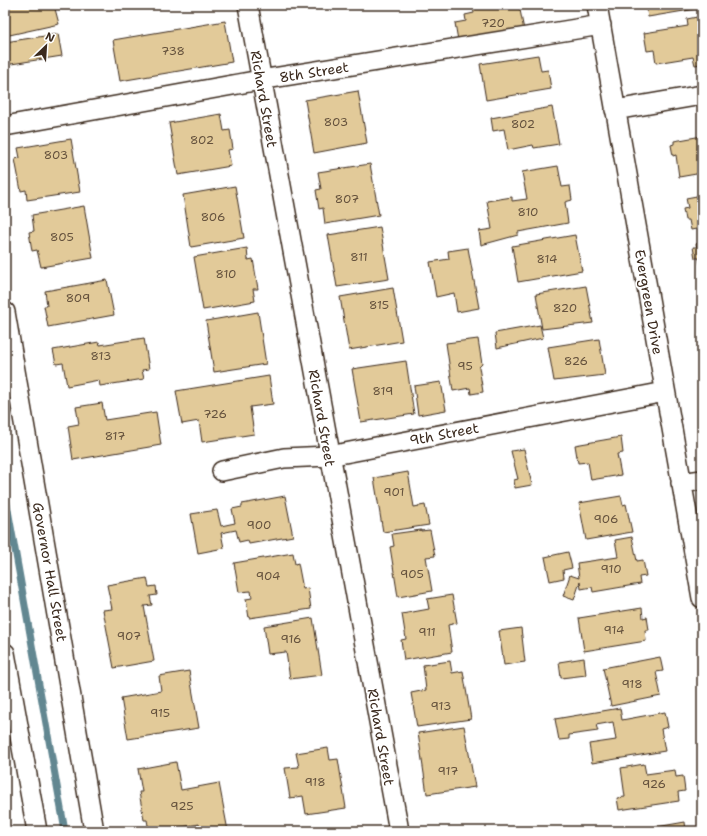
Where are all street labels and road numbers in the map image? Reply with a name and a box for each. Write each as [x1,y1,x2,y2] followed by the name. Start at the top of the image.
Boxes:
[247,49,281,149] street label: Richard Street
[278,58,350,86] street label: 8th Street
[631,248,667,356] street label: Evergreen Drive
[305,368,339,468] street label: Richard Street
[408,418,480,450] street label: 9th Street
[29,501,71,643] street label: Governor Hall Street
[364,687,398,787] street label: Richard Street

